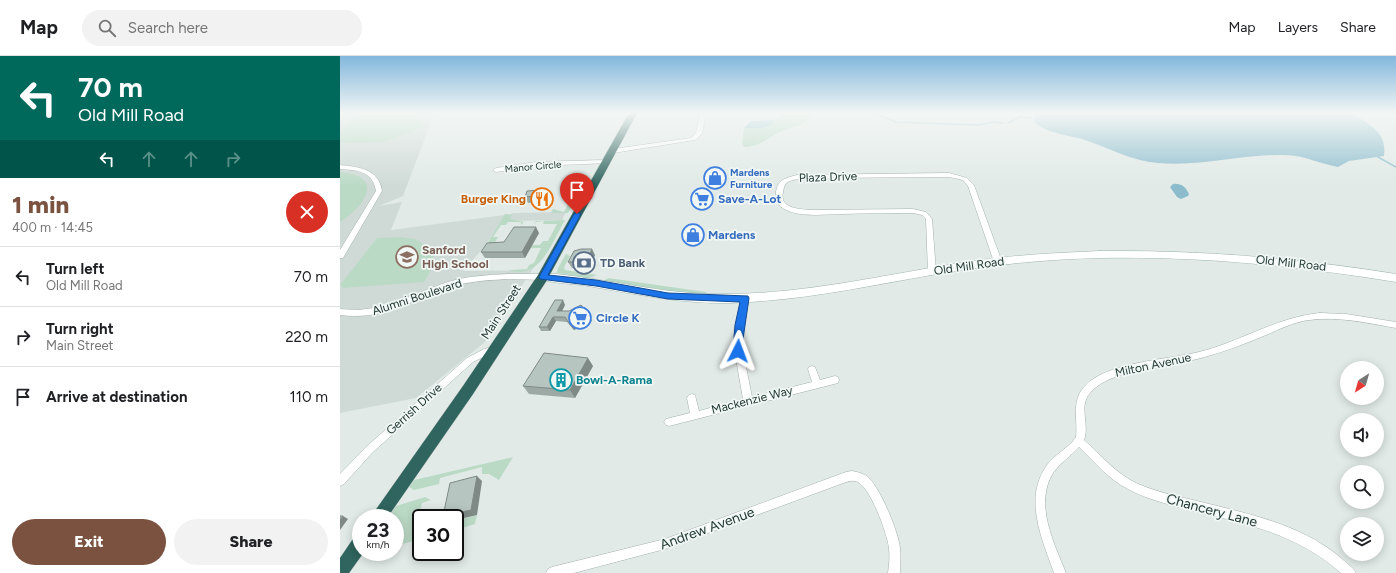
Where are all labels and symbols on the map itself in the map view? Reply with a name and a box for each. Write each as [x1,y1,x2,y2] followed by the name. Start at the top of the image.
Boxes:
[504,158,562,175] street label: Manor Circle
[702,165,728,191] shop icon: Mardens Furniture
[730,166,773,191] place label: Mardens Furniture
[799,169,858,185] street label: Plaza Drive
[560,173,594,214] pin
[529,186,555,212] restaurant icon: Burger King
[689,186,715,212] supermarket icon: Save-A-Lot
[461,192,526,206] place label: Burger King
[718,192,781,206] place label: Save-A-Lot
[680,222,706,248] shop icon: Mardens
[708,228,756,242] place label: Mardens
[422,243,489,271] place label: Sanford High School
[394,244,420,270] school or university icon: Sanford High School
[571,250,597,276] bank icon: TD Bank
[1255,252,1327,274] street label: Old Mill Road
[933,254,1005,278] street label: Old Mill Road
[600,256,646,270] place label: TD Bank
[370,276,464,318] street label: Alumni Boulevard
[478,282,524,342] street label: Main Street
[567,305,593,331] supermarket icon: Circle K
[596,311,639,325] place label: Circle K
[717,330,759,372] position arrow
[1114,350,1193,380] street label: Milton Avenue
[1340,361,1384,405] north arrow
[548,367,574,393] building icon: Bowl-A-Rama
[576,373,652,387] place label: Bowl-A-Rama
[383,380,445,437] street label: Gerrish Drive
[710,383,795,417] street label: Mackenzie Way
[1165,490,1260,531] street label: Chancery Lane
[658,503,757,553] street label: Andrew Avenue
[412,509,464,561] speed limit sign: 30

